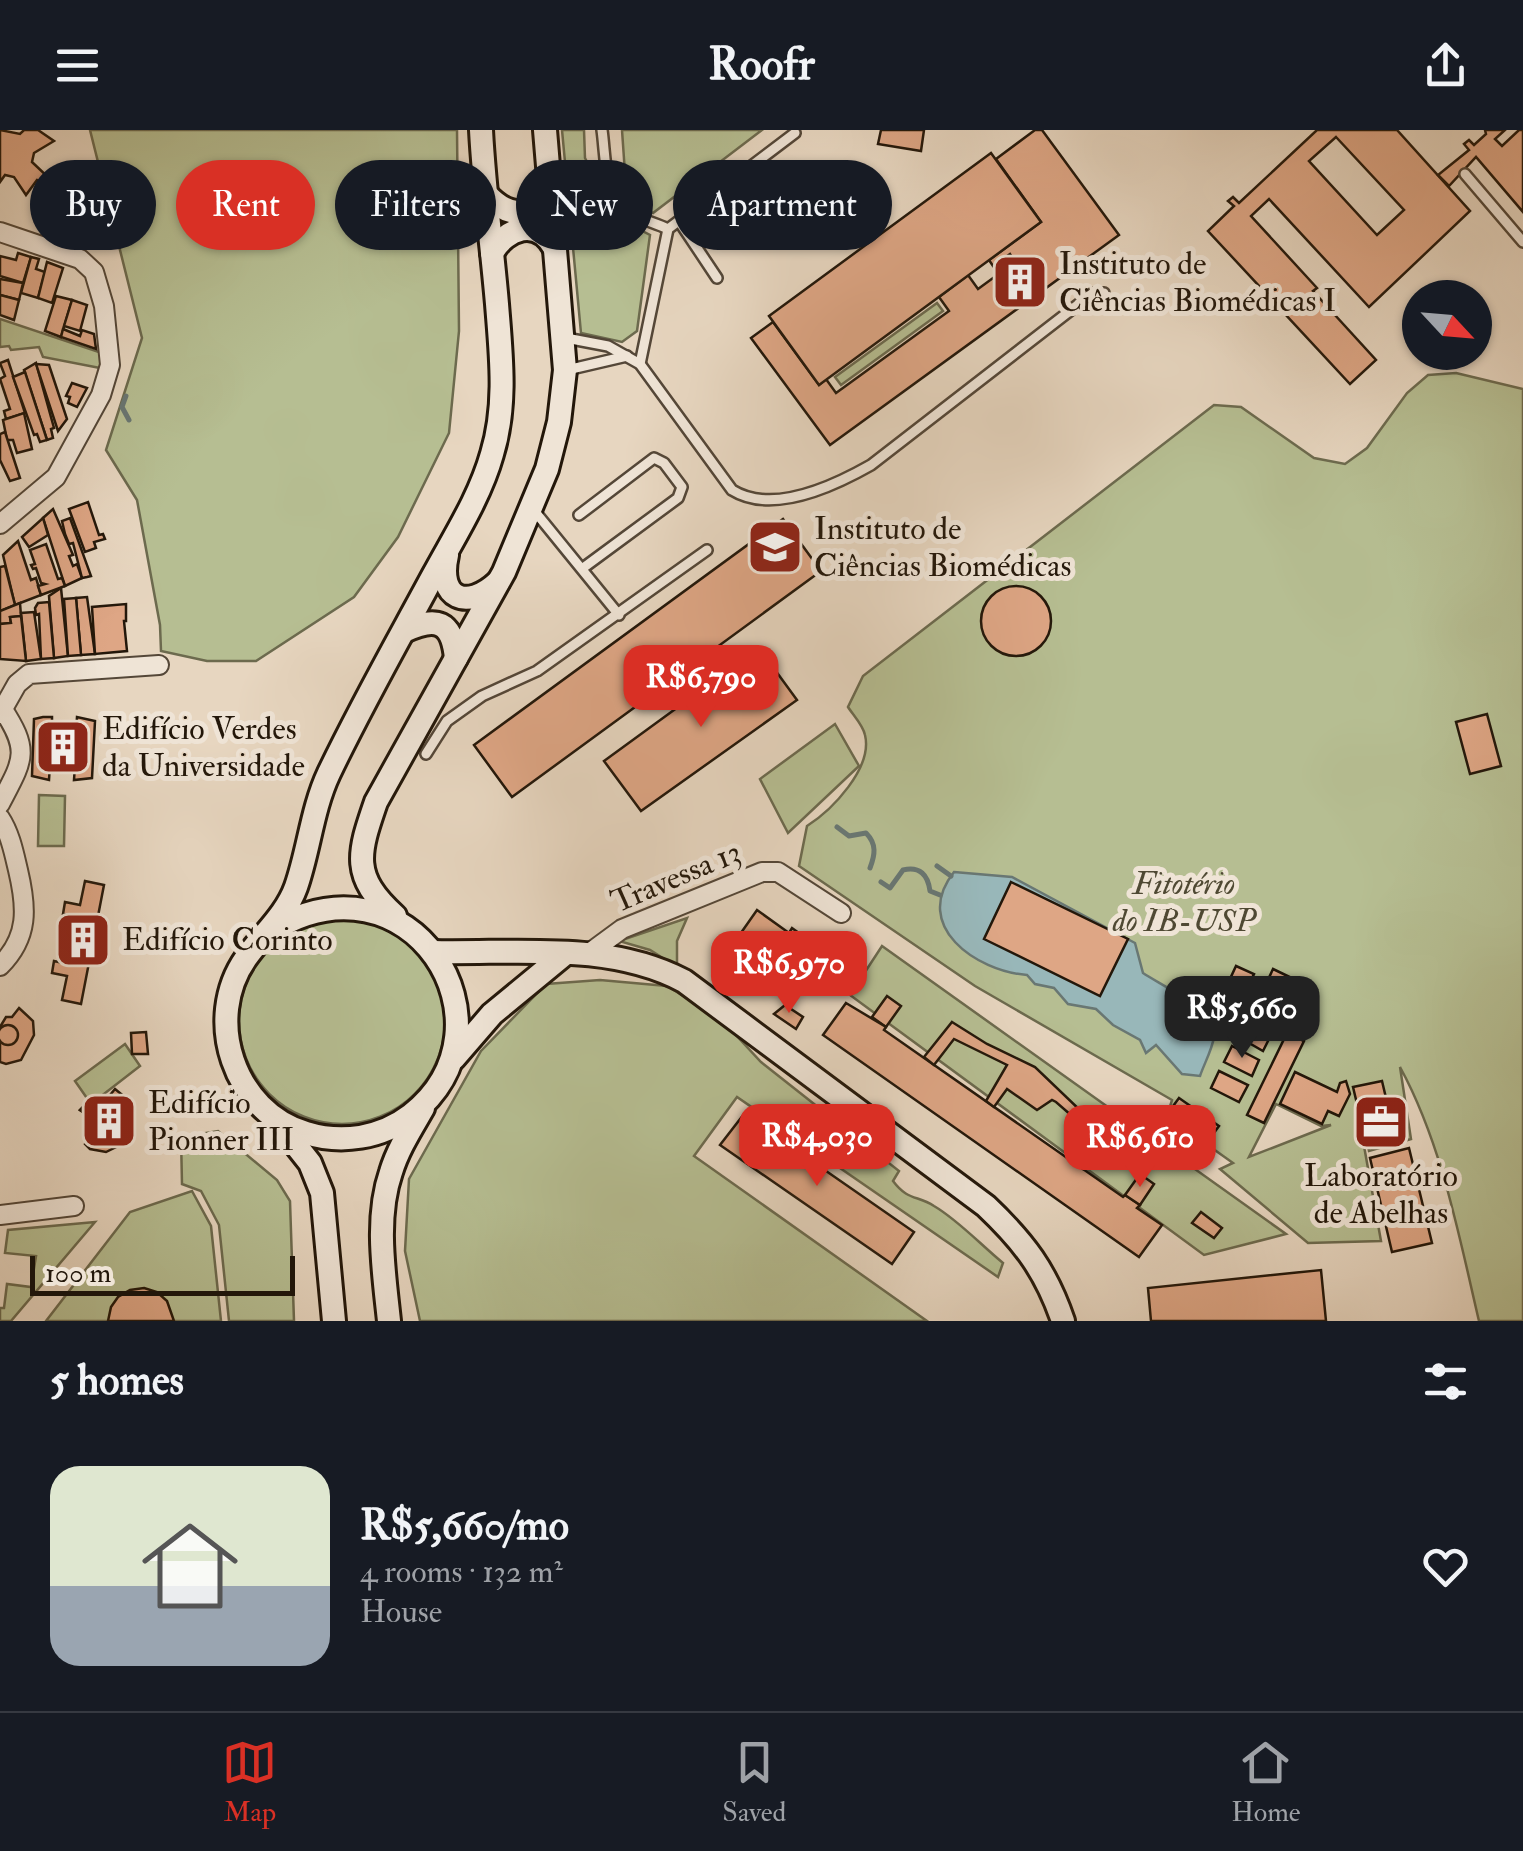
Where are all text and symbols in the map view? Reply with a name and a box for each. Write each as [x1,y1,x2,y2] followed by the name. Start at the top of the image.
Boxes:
[708,37,815,93] text: Roofr
[50,38,105,93] icon: menu
[1418,38,1473,93] icon: share
[30,160,156,250] chip: Buy
[176,160,315,250] chip: Rent
[335,160,496,250] chip: Filters
[516,160,653,250] chip: New
[673,160,892,250] chip: Apartment
[1059,244,1336,321] place label: Instituto de Ciências Biomédicas I
[990,252,1050,312] building icon: Instituto de Ciências Biomédicas I
[1402,280,1492,370] north arrow
[1402,280,1492,370] map controls
[814,509,1071,586] place label: Instituto de Ciências Biomédicas
[745,517,805,577] school or university icon: Instituto de Ciências Biomédicas
[609,645,793,730] pin: R$6,790
[645,657,757,697] text: R$6,790
[102,709,305,786] place label: Edifício Verdes da Universidade
[33,717,93,777] building icon: Edifício Verdes da Universidade
[605,832,747,922] street label: Travessa 13
[1112,864,1257,941] park label: Fitotério do IB-USP
[53,910,113,970] building icon: Edifício Corinto
[122,920,333,960] place label: Edifício Corinto
[697,931,881,1016] pin: R$6,970
[733,943,845,983] text: R$6,970
[1150,976,1334,1061] pin: R$5,660
[1187,988,1297,1028] text: R$5,660
[148,1083,294,1160] place label: Edifício Pionner III
[79,1091,139,1151] building icon: Edifício Pionner III
[1351,1092,1411,1152] office icon: Laboratório de Abelhas
[725,1104,909,1189] pin: R$4,030
[1048,1105,1232,1190] pin: R$6,610
[761,1116,873,1156] text: R$4,030
[1086,1117,1194,1157] text: R$6,610
[1304,1156,1458,1233] place label: Laboratório de Abelhas
[30,1251,295,1296] scale bar
[45,1256,111,1291] text: 100 m
[1418,1354,1473,1409] icon: filters
[50,1355,184,1407] text: 5 homes
[360,1500,569,1552] text: R$5,660/mo
[130,1506,250,1626] icon: home
[1418,1539,1473,1594] icon: heart
[360,1552,563,1592] text: 4 rooms · 132 m²
[360,1592,442,1632] text: House
[222,1735,277,1830] tab: Map
[722,1735,786,1830] tab: Saved
[1231,1735,1301,1830] tab: Home

